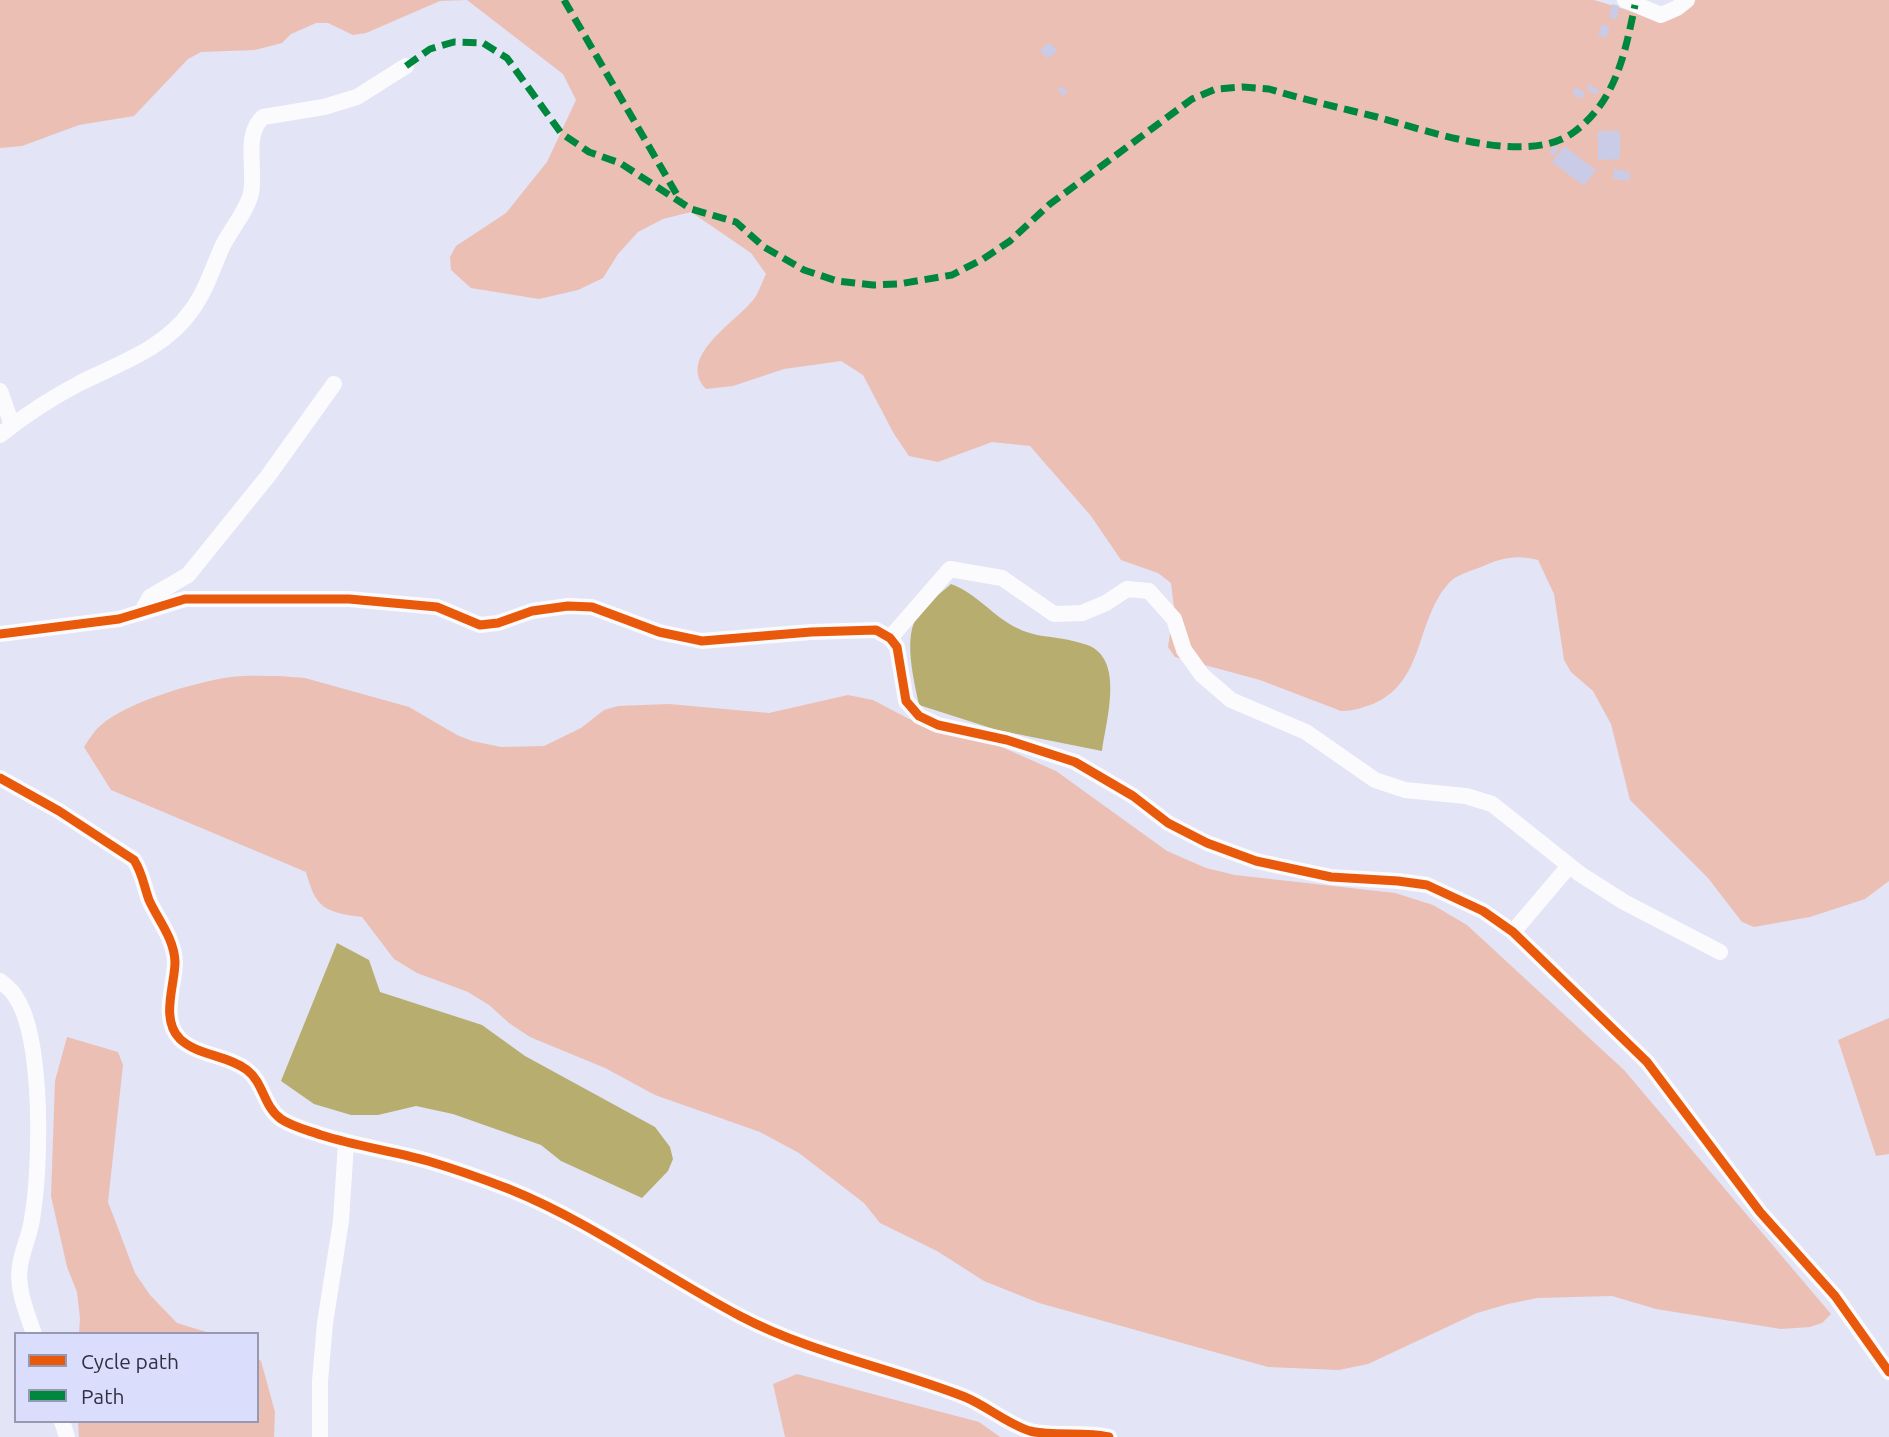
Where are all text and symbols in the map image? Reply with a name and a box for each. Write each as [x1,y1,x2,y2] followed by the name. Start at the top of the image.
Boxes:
[14,1332,259,1423] legend
[81,1349,179,1373] text: Cycle path
[81,1384,124,1408] text: Path

